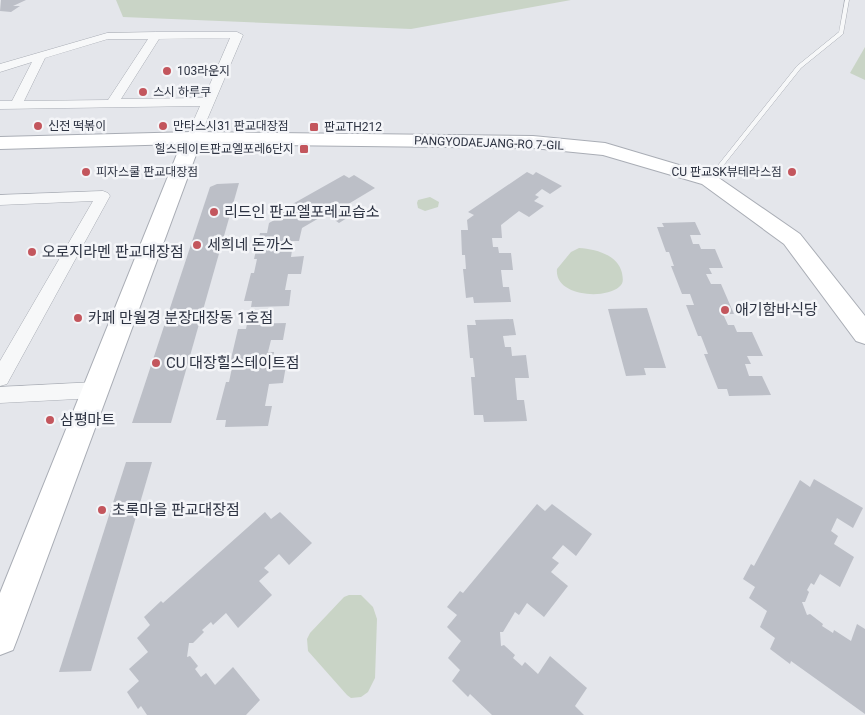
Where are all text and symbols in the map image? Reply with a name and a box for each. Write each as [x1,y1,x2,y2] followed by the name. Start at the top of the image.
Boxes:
[177,64,230,78] place label: 103라운지
[161,65,173,77] marker: 103라운지
[153,85,211,99] place label: 스시 하루쿠
[137,86,149,98] marker: 스시 하루쿠
[48,119,106,133] place label: 신전 떡볶이
[173,119,289,133] place label: 만타스시31 판교대장점
[32,120,44,132] marker: 신전 떡볶이
[157,120,169,132] marker: 만타스시31 판교대장점
[324,120,382,134] place label: 판교TH212
[308,121,320,133] marker: 판교TH212
[414,133,565,153] street label: PANGYODAEJANG-RO 7-GIL
[155,142,294,156] place label: 힐스테이트판교엘포레6단지
[298,143,310,155] marker: 힐스테이트판교엘포레6단지
[96,165,198,179] place label: 피자스쿨 판교대장점
[671,165,782,179] place label: CU 판교SK뷰테라스점
[80,166,92,178] marker: 피자스쿨 판교대장점
[786,166,798,178] marker: CU 판교SK뷰테라스점
[224,203,380,221] place label: 리드인 판교엘포레교습소
[208,206,220,218] marker: 리드인 판교엘포레교습소
[207,236,294,254] place label: 세희네 돈까스
[191,239,203,251] marker: 세희네 돈까스
[42,243,184,261] place label: 오로지라멘 판교대장점
[26,246,38,258] marker: 오로지라멘 판교대장점
[735,301,818,319] place label: 애기함바식당
[719,304,731,316] marker: 애기함바식당
[88,309,273,327] place label: 카페 만월경 분장대장동 1호점
[72,312,84,324] marker: 카페 만월경 분장대장동 1호점
[166,354,300,372] place label: CU 대장힐스테이트점
[150,357,162,369] marker: CU 대장힐스테이트점
[60,411,115,429] place label: 삼평마트
[44,414,56,426] marker: 삼평마트
[112,501,240,519] place label: 초록마을 판교대장점
[96,504,108,516] marker: 초록마을 판교대장점

